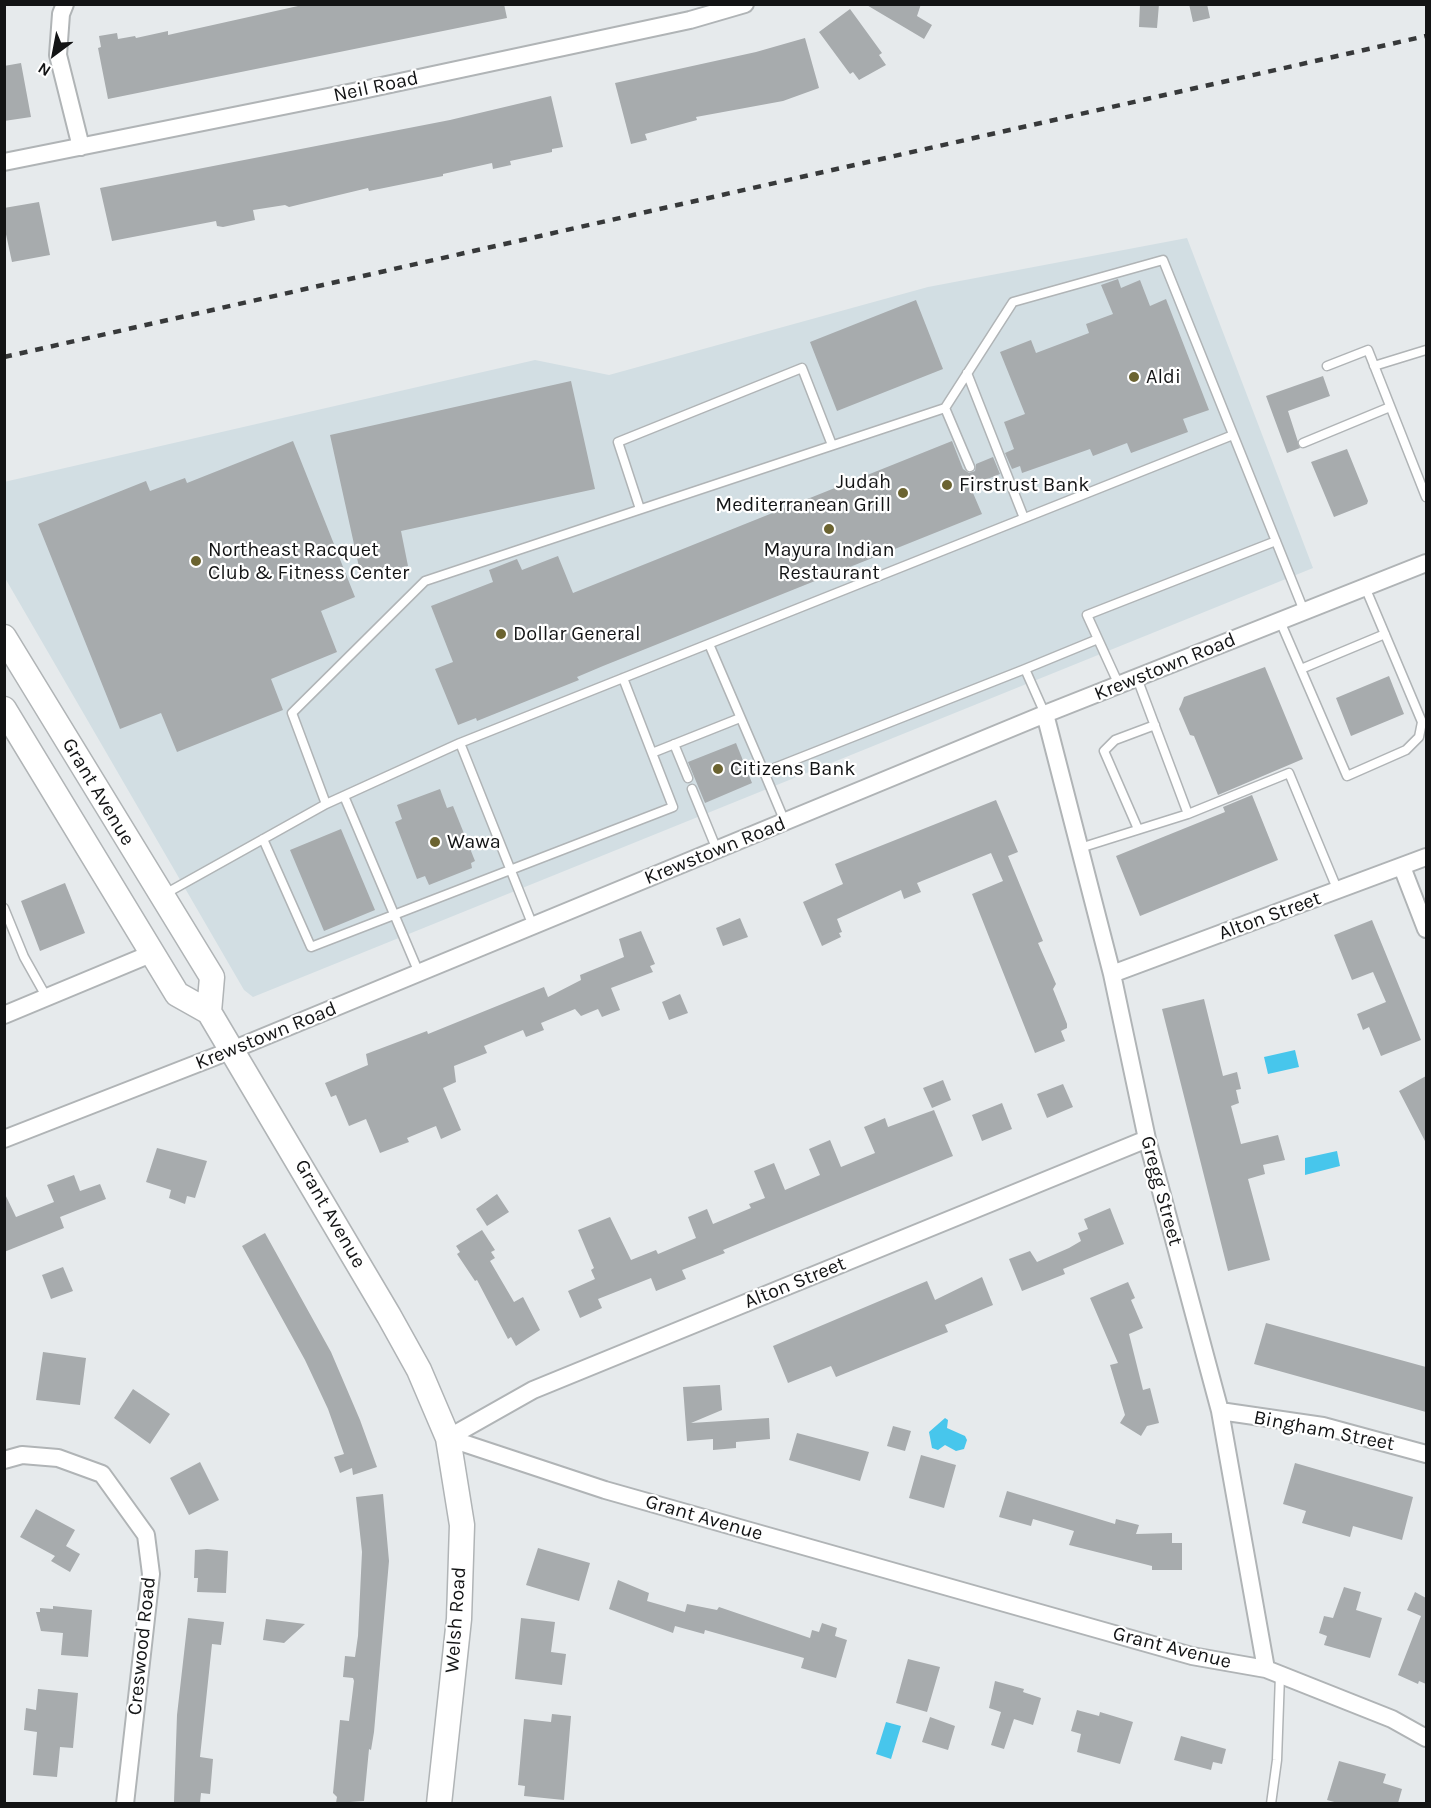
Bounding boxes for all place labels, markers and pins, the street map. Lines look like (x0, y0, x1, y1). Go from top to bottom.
place label: Aldi (1146, 365, 1181, 389)
marker: Aldi (1127, 370, 1141, 384)
place label: Judah Mediterranean Grill (715, 470, 891, 517)
place label: Firstrust Bank (959, 473, 1090, 497)
marker: Firstrust Bank (940, 478, 954, 492)
marker: Judah Mediterranean Grill (896, 486, 910, 500)
marker: Mayura Indian Restaurant (822, 522, 836, 536)
place label: Northeast Racquet Club & Fitness Center (208, 538, 409, 585)
place label: Mayura Indian Restaurant (764, 538, 894, 585)
marker: Northeast Racquet Club & Fitness Center (189, 554, 203, 568)
place label: Dollar General (513, 622, 641, 646)
marker: Dollar General (494, 627, 508, 641)
place label: Citizens Bank (730, 757, 856, 781)
marker: Citizens Bank (711, 762, 725, 776)
place label: Wawa (447, 830, 501, 854)
marker: Wawa (428, 835, 442, 849)

